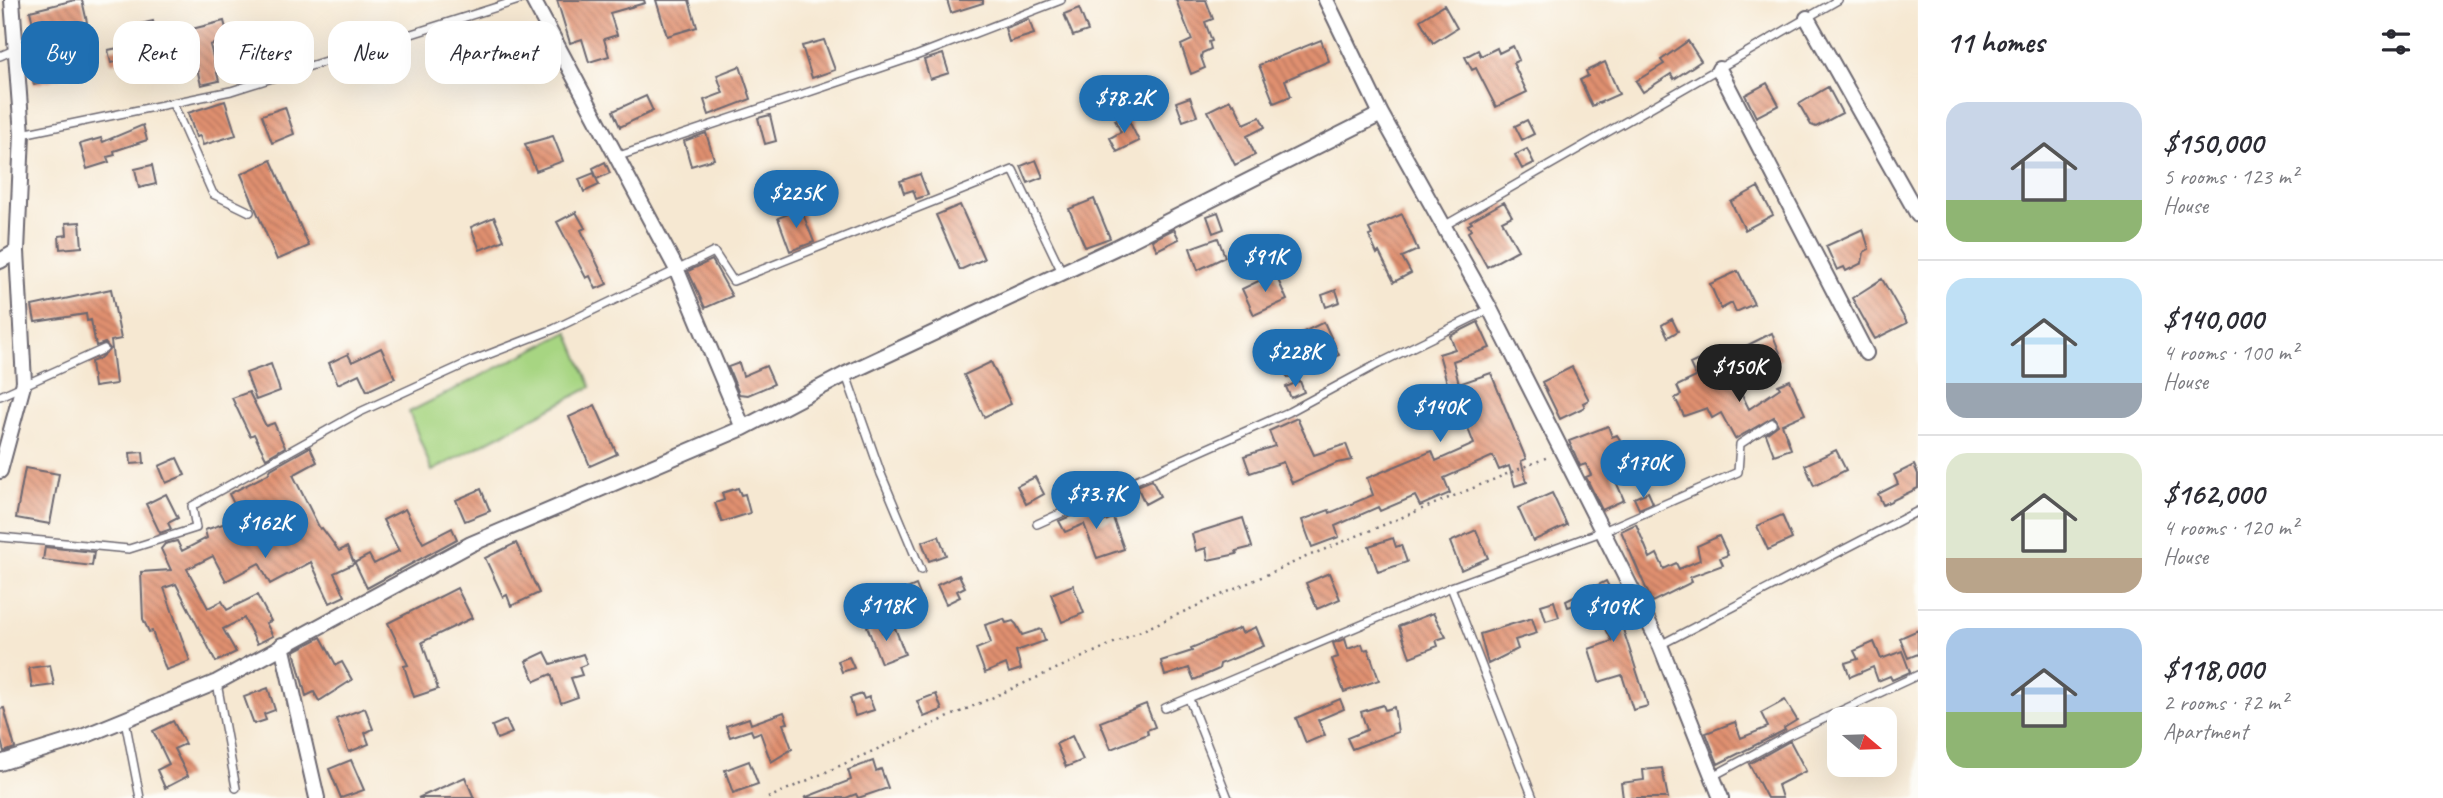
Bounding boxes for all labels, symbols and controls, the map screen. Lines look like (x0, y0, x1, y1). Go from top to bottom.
chip: Buy (21, 21, 99, 84)
chip: Rent (113, 21, 200, 84)
chip: Filters (214, 21, 314, 84)
chip: New (328, 21, 411, 84)
chip: Apartment (425, 21, 561, 84)
text: 11 homes (1946, 23, 2044, 61)
icon: filters (2377, 23, 2415, 61)
pin: $78.2K (1067, 76, 1181, 135)
text: $78.2K (1095, 83, 1153, 112)
text: $150,000 (2163, 124, 2263, 162)
icon: home (2002, 130, 2086, 214)
text: 5 rooms · 123 m² (2163, 162, 2298, 191)
pin: $225K (747, 170, 845, 230)
text: $225K (770, 178, 822, 207)
text: House (2163, 191, 2208, 220)
pin: $91K (1224, 234, 1306, 294)
text: $91K (1244, 242, 1286, 271)
text: $140,000 (2163, 300, 2263, 338)
icon: home (2002, 306, 2086, 390)
pin: $228K (1246, 330, 1344, 389)
text: $228K (1268, 337, 1322, 366)
text: 4 rooms · 100 m² (2163, 338, 2298, 367)
pin: $150K (1690, 344, 1788, 404)
text: $150K (1713, 352, 1765, 381)
text: House (2163, 367, 2208, 396)
pin: $140K (1391, 384, 1489, 444)
text: $140K (1413, 392, 1467, 421)
pin: $170K (1594, 440, 1692, 500)
text: $170K (1617, 448, 1670, 477)
pin: $73.7K (1039, 472, 1153, 531)
text: $162,000 (2163, 475, 2264, 513)
text: $73.7K (1067, 479, 1125, 508)
icon: home (2002, 481, 2086, 565)
pin: $162K (216, 500, 314, 560)
text: $162K (238, 508, 292, 537)
text: 4 rooms · 120 m² (2163, 513, 2298, 542)
text: House (2163, 542, 2208, 571)
pin: $118K (837, 584, 935, 643)
pin: $109K (1564, 584, 1662, 644)
text: $118K (859, 591, 913, 620)
text: $109K (1587, 592, 1639, 621)
text: $118,000 (2163, 650, 2263, 688)
icon: home (2002, 656, 2086, 740)
text: 2 rooms · 72 m² (2163, 688, 2287, 717)
north arrow (1827, 707, 1897, 777)
map controls (1827, 707, 1897, 777)
text: Apartment (2163, 717, 2248, 746)

